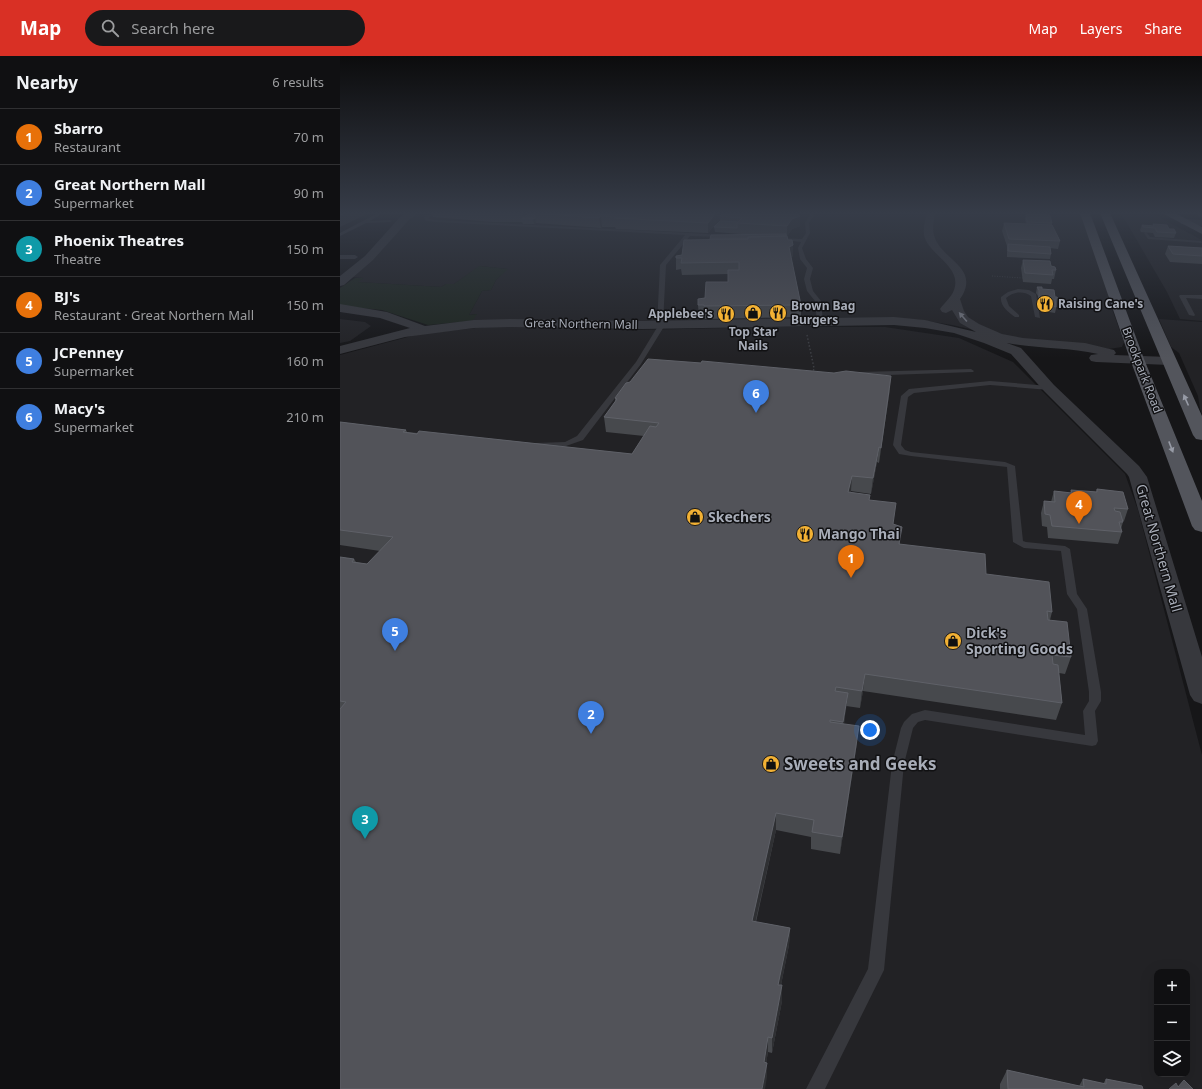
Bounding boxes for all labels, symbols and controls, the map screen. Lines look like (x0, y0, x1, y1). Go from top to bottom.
search box (85, 10, 365, 46)
text: Map (20, 15, 61, 41)
icon: search (99, 17, 121, 39)
text: Search here (131, 18, 215, 38)
text: Map (1029, 19, 1058, 38)
text: Layers (1080, 19, 1122, 38)
text: Share (1144, 19, 1182, 38)
text: Nearby (16, 71, 78, 94)
text: 6 results (272, 73, 324, 91)
text: Sbarro (54, 118, 103, 138)
text: 1 (25, 128, 33, 146)
text: 70 m (294, 128, 324, 146)
text: Restaurant (54, 138, 121, 156)
text: Great Northern Mall (54, 174, 206, 194)
text: 2 (25, 184, 33, 202)
text: 90 m (294, 184, 324, 202)
text: Supermarket (54, 194, 134, 212)
text: Phoenix Theatres (54, 230, 184, 250)
text: 3 (25, 240, 33, 258)
text: 150 m (286, 240, 324, 258)
text: Theatre (54, 250, 101, 268)
text: BJ's (54, 286, 80, 306)
restaurant icon: Raising Cane's (1035, 294, 1055, 314)
place label: Raising Cane's (1058, 295, 1143, 312)
text: 4 (25, 296, 33, 314)
text: 150 m (286, 296, 324, 314)
place label: Brown Bag Burgers (791, 297, 855, 328)
shop icon: Top Star Nails (743, 303, 763, 323)
restaurant icon: Brown Bag Burgers (768, 303, 788, 323)
restaurant icon: Applebee's (716, 304, 736, 324)
place label: Applebee's (648, 305, 713, 322)
text: Restaurant · Great Northern Mall (54, 306, 254, 324)
one-way arrow (958, 311, 967, 322)
street label: Great Northern Mall (524, 314, 638, 333)
place label: Top Star Nails (729, 323, 778, 354)
street label: Brookpark Road (1118, 324, 1167, 415)
text: JCPenney (54, 342, 124, 362)
text: 5 (25, 352, 33, 370)
text: 160 m (286, 352, 324, 370)
text: Supermarket (54, 362, 134, 380)
pin: 6 (743, 380, 769, 413)
one-way arrow (1183, 394, 1189, 405)
text: Macy's (54, 398, 105, 418)
text: 6 (25, 408, 33, 426)
text: 210 m (286, 408, 324, 426)
text: Supermarket (54, 418, 134, 436)
one-way arrow (1169, 442, 1175, 454)
street label: Great Northern Mall (1132, 482, 1187, 614)
pin: 4 (1066, 491, 1092, 524)
shop icon: Skechers (685, 507, 705, 527)
place label: Skechers (708, 507, 771, 526)
restaurant icon: Mango Thai (795, 524, 815, 544)
place label: Mango Thai (818, 524, 900, 543)
pin: 1 (838, 545, 864, 578)
pin: 5 (382, 618, 408, 651)
place label: Dick's Sporting Goods (966, 623, 1073, 658)
shop icon: Dick's Sporting Goods (943, 631, 963, 651)
pin: 2 (578, 701, 604, 734)
your location (860, 720, 880, 740)
place label: Sweets and Geeks (784, 752, 937, 775)
shop icon: Sweets and Geeks (761, 754, 781, 774)
pin: 3 (352, 806, 378, 839)
map controls (1154, 969, 1190, 1077)
button: + (1154, 969, 1190, 1005)
button: − (1154, 1005, 1190, 1041)
button: layers (1154, 1041, 1190, 1077)

